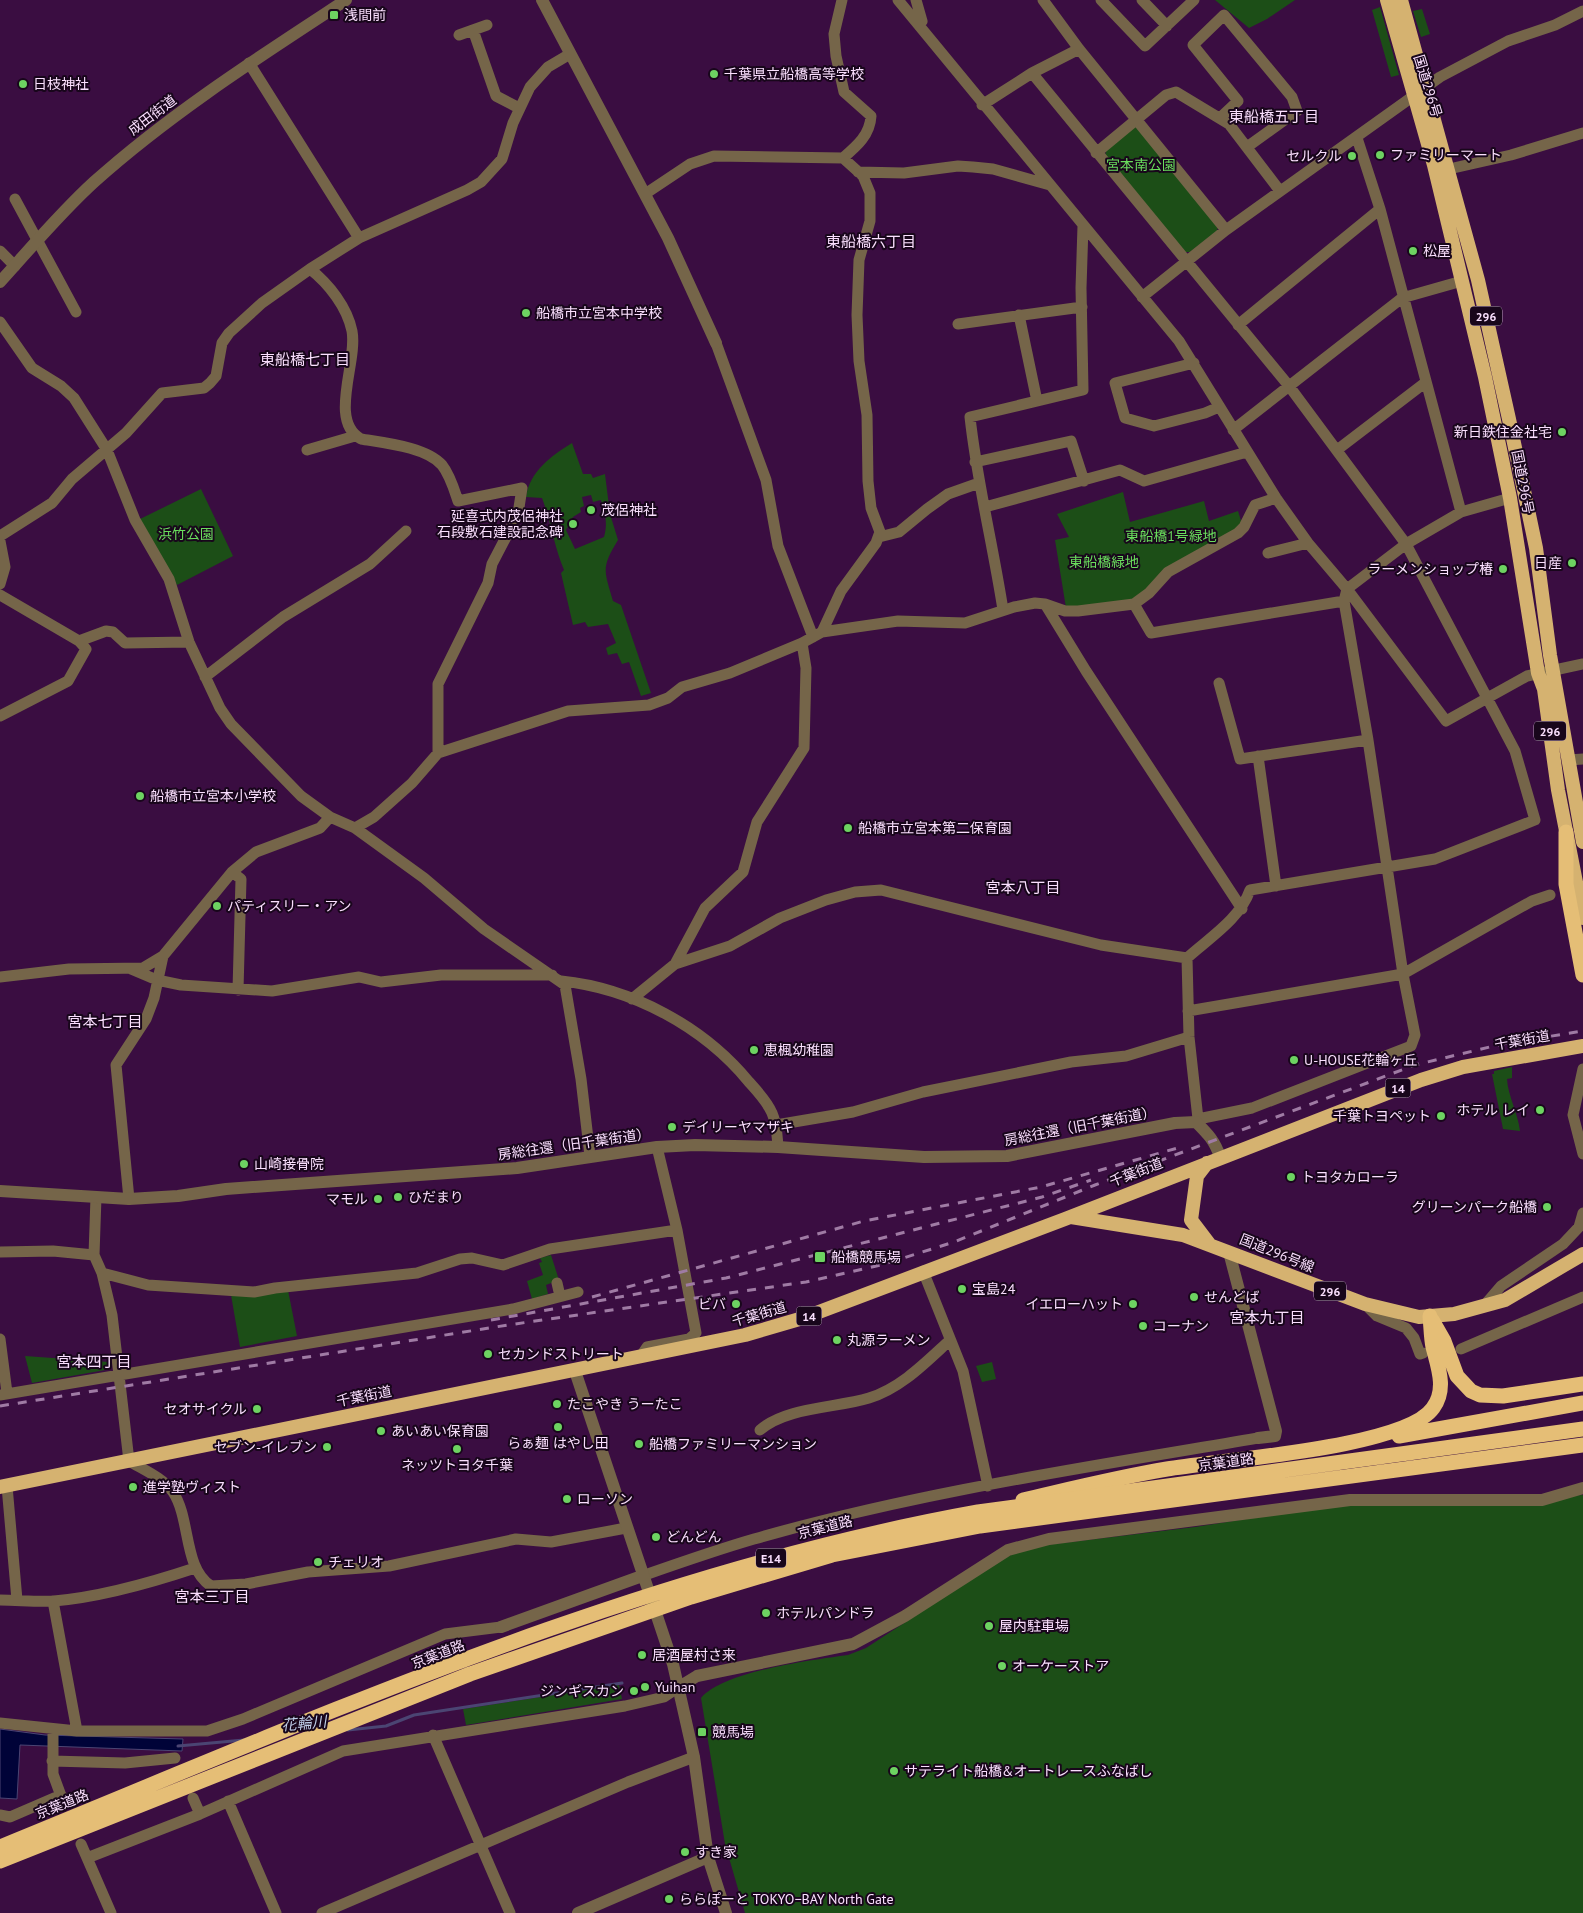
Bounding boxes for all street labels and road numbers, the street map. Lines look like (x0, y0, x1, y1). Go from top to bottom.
street label: 国道296号 (1410, 52, 1446, 120)
street label: 成田街道 (124, 91, 180, 139)
road number: 296 (1470, 306, 1502, 326)
street label: 国道296号 (1508, 448, 1538, 516)
road number: 296 (1534, 721, 1566, 740)
street label: 千葉街道 (1493, 1026, 1551, 1054)
road number: 14 (1386, 1078, 1410, 1098)
street label: 房総往還（旧千葉街道） (1003, 1102, 1157, 1150)
street label: 房総往還（旧千葉街道） (496, 1124, 652, 1164)
street label: 千葉街道 (1107, 1154, 1165, 1190)
street label: 国道296号線 (1237, 1230, 1317, 1276)
road number: 296 (1314, 1282, 1346, 1300)
street label: 千葉街道 (730, 1298, 788, 1330)
road number: 14 (796, 1306, 822, 1325)
street label: 千葉街道 (335, 1382, 393, 1410)
street label: 京葉道路 (1197, 1449, 1255, 1475)
street label: 京葉道路 (796, 1511, 854, 1543)
road number: E14 (756, 1549, 786, 1568)
street label: 京葉道路 (409, 1636, 467, 1672)
street label: 京葉道路 (33, 1785, 91, 1823)

